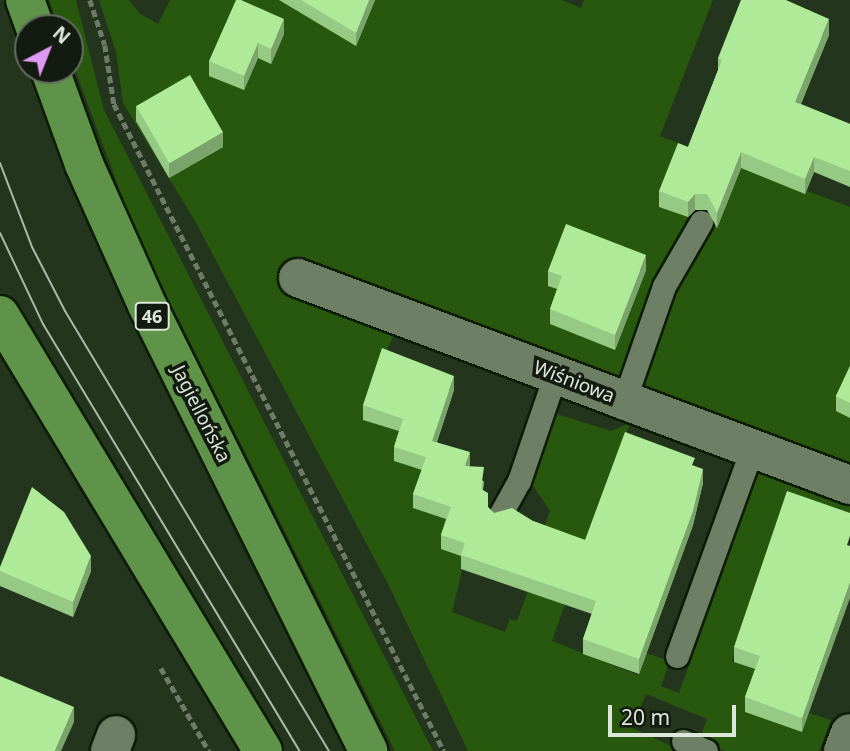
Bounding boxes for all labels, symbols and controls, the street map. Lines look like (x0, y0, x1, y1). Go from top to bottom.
north arrow (14, 14, 84, 84)
text: N (47, 20, 76, 50)
road number: 46 (134, 302, 170, 330)
street label: Wiśniowa (530, 356, 618, 408)
street label: Jagiellońska (167, 362, 235, 466)
scale bar (612, 692, 740, 736)
text: 20 m (621, 703, 670, 731)

